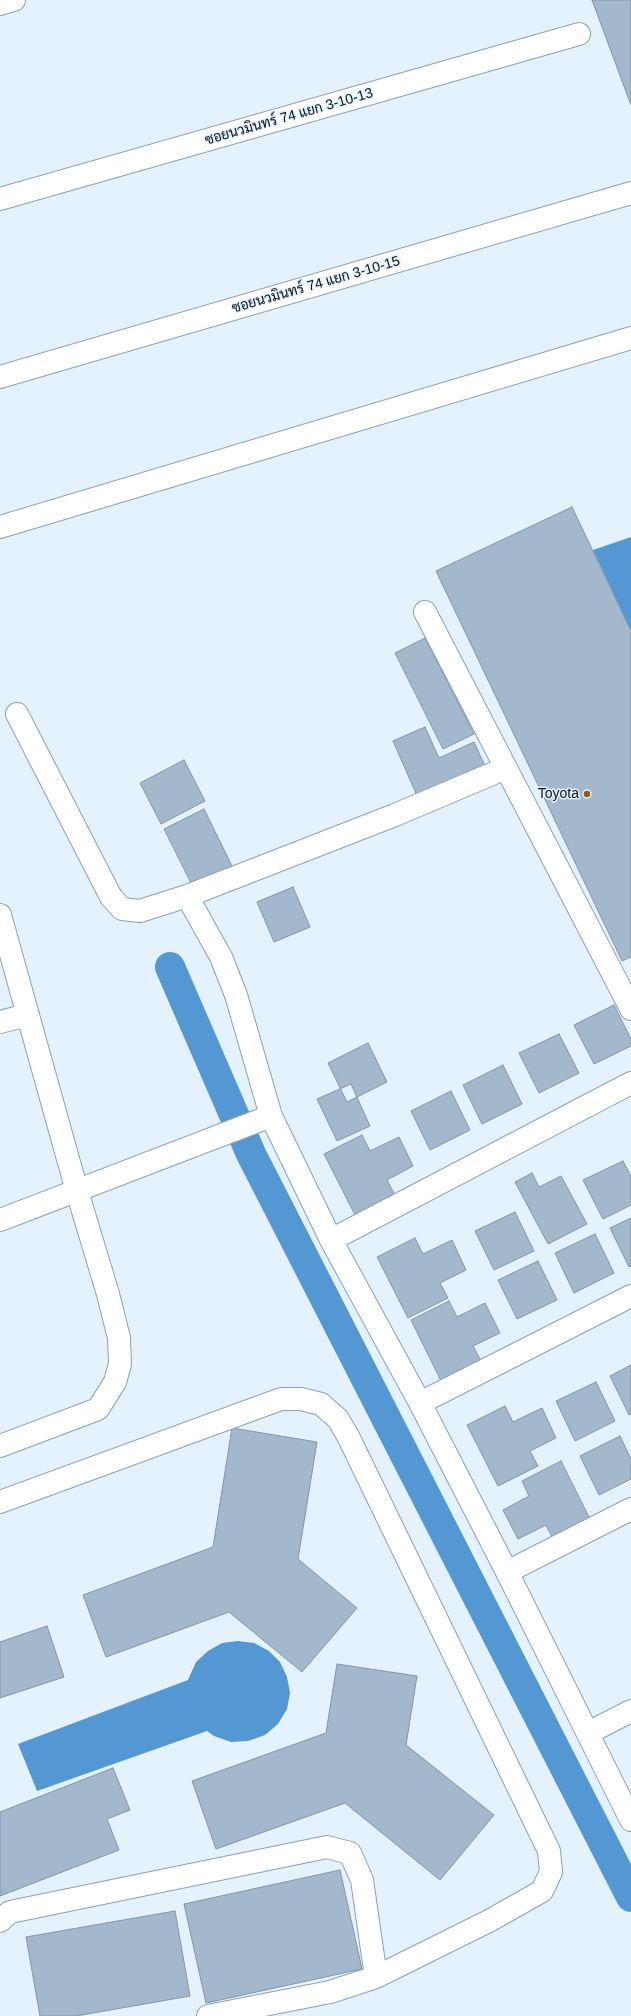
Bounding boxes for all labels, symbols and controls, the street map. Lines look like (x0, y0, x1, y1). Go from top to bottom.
street label: ซอยนวมินทร์ 74 แยก 3-10-13 (203, 85, 375, 149)
street label: ซอยนวมินทร์ 74 แยก 3-10-15 (230, 253, 402, 317)
place label: Toyota (538, 786, 579, 802)
marker: Toyota (582, 789, 592, 799)

